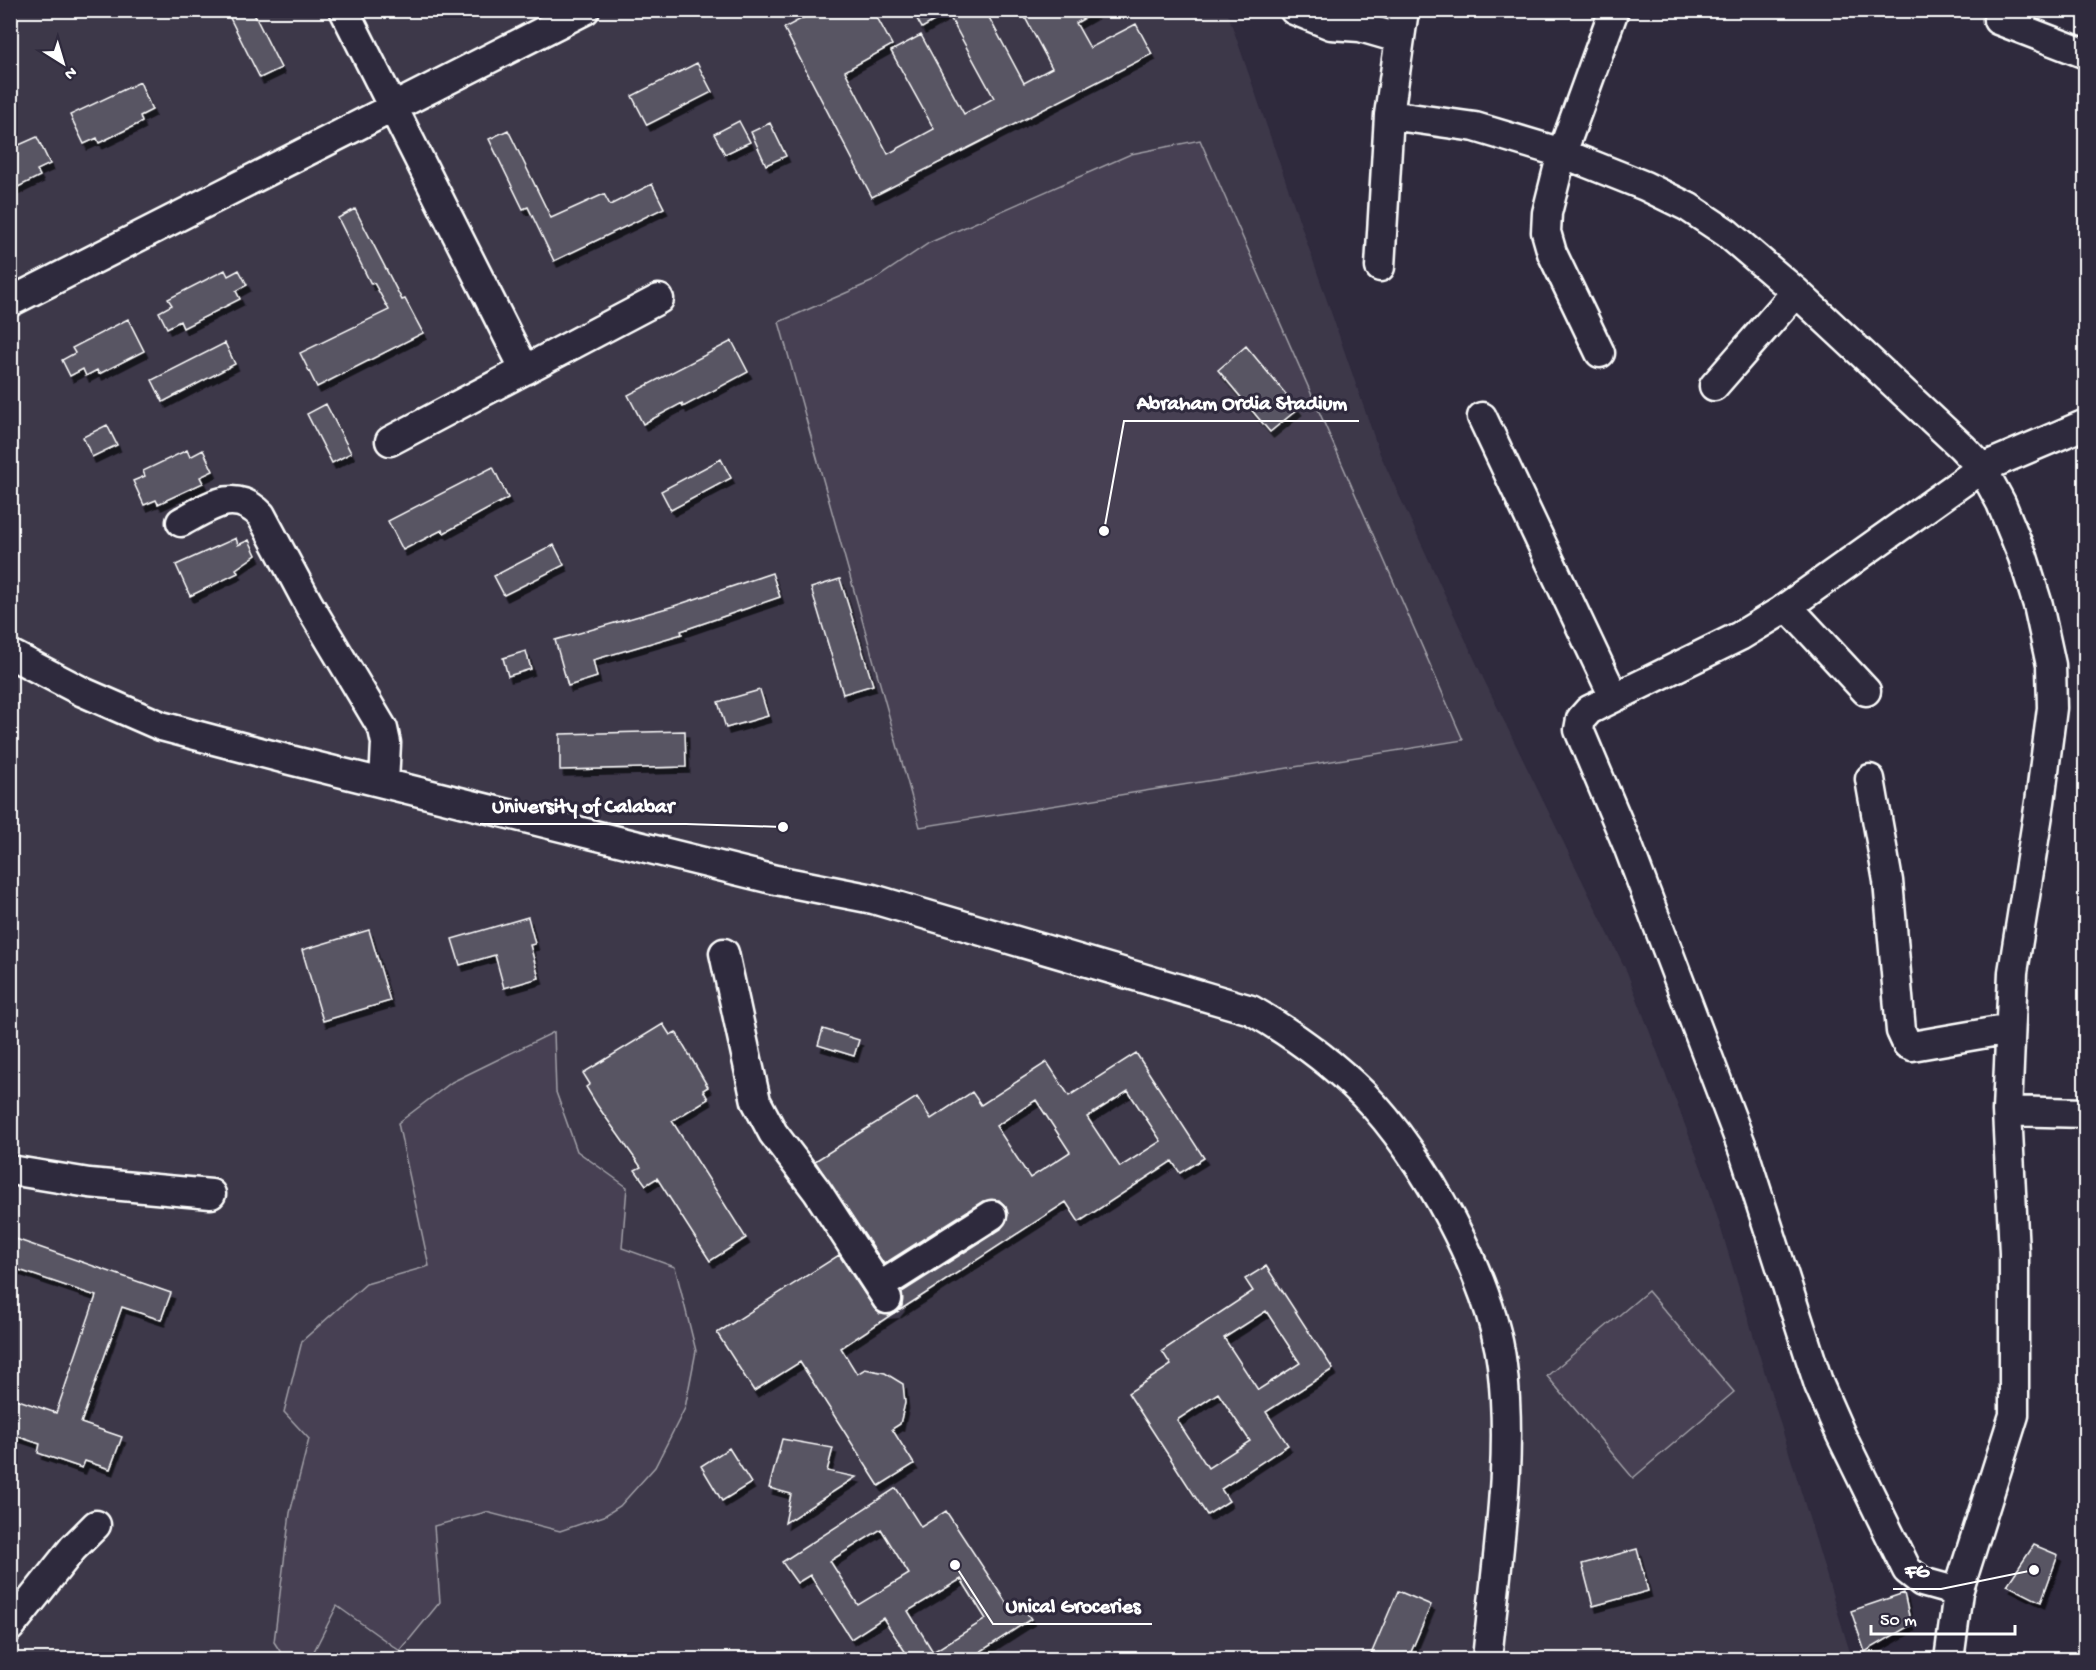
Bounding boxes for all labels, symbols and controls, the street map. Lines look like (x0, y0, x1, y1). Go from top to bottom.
north arrow (33, 33, 93, 93)
text: N (60, 61, 80, 83)
callout: Abraham Ordia Stadium (1124, 382, 1359, 421)
text: Abraham Ordia Stadium (1136, 393, 1347, 418)
callout: University of Calabar (480, 785, 686, 824)
text: University of Calabar (492, 796, 677, 821)
callout: FG (1893, 1550, 1941, 1589)
text: FG (1904, 1561, 1931, 1586)
callout: Unical Groceries (993, 1585, 1152, 1624)
text: Unical Groceries (1005, 1596, 1142, 1621)
scale bar (1871, 1598, 2015, 1636)
text: 50 m (1880, 1611, 1917, 1632)

